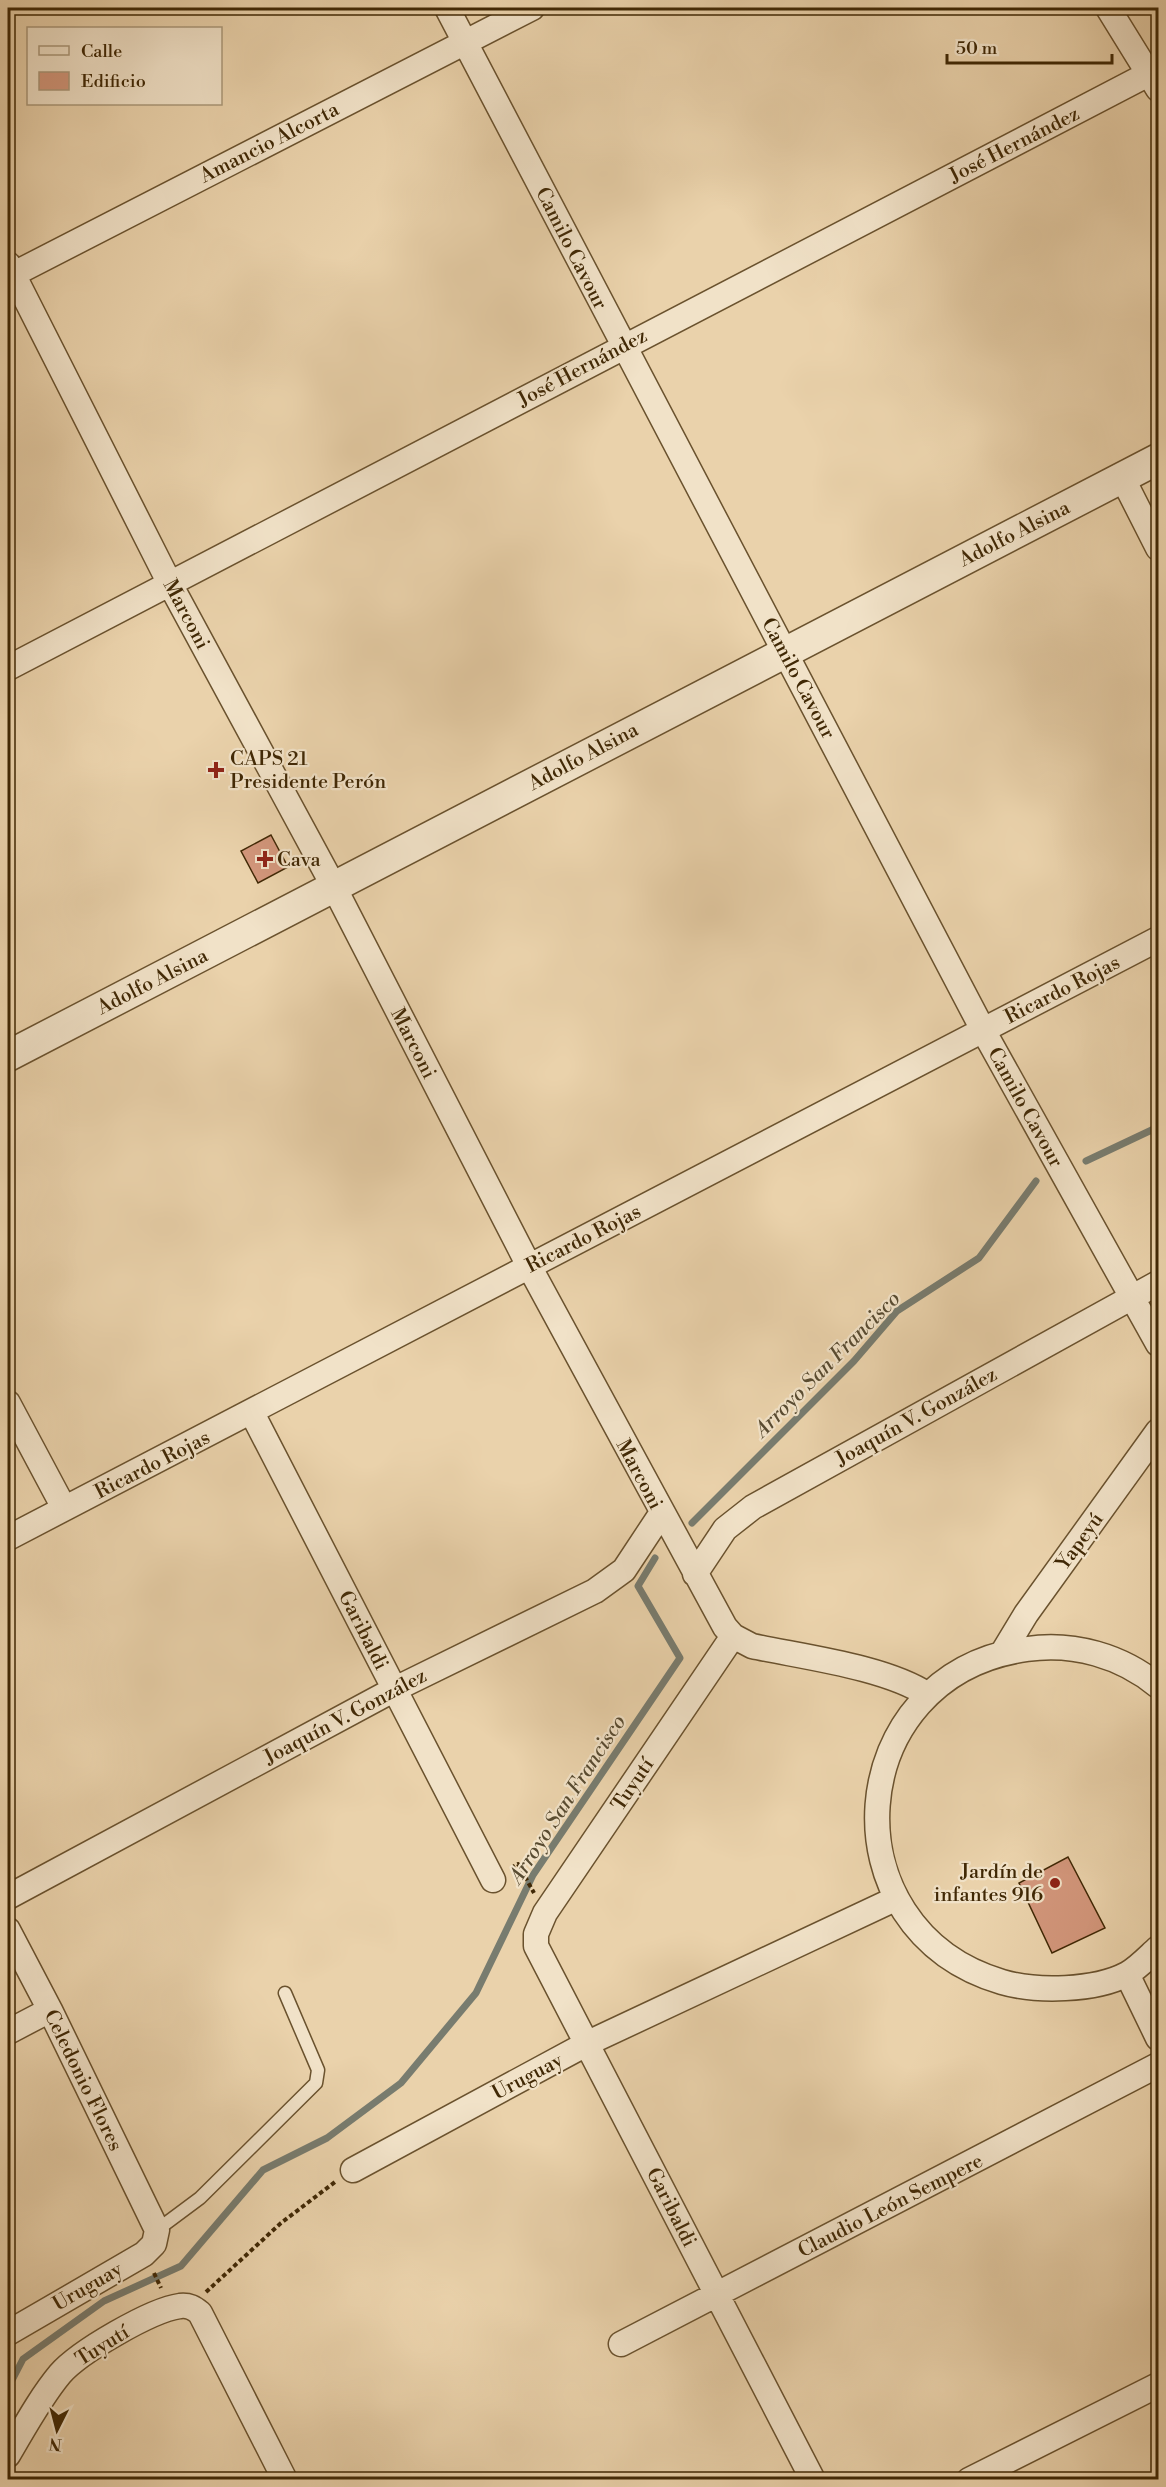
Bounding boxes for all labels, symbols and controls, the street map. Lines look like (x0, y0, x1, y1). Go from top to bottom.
legend (27, 27, 222, 105)
scale bar (947, 27, 1112, 65)
text: 50 m (956, 37, 998, 60)
text: Calle (81, 40, 122, 63)
text: Edificio (81, 70, 146, 93)
street label: Amancio Alcorta (195, 97, 344, 190)
street label: José Hernández (944, 102, 1084, 189)
street label: Camilo Cavour (529, 183, 612, 314)
street label: José Hernández (513, 324, 652, 413)
street label: Adolfo Alsina (954, 495, 1075, 573)
street label: Marconi (157, 575, 215, 655)
street label: Camilo Cavour (755, 614, 840, 744)
street label: Adolfo Alsina (523, 717, 644, 797)
place label: CAPS 21 Presidente Perón (230, 747, 386, 795)
marker: CAPS 21 Presidente Perón (207, 761, 225, 779)
place label: Cava (277, 848, 322, 873)
marker: Cava (258, 852, 272, 866)
street label: Adolfo Alsina (92, 943, 213, 1021)
street label: Ricardo Rojas (1001, 951, 1125, 1030)
street label: Marconi (384, 1004, 441, 1084)
street label: Camilo Cavour (981, 1043, 1068, 1173)
street label: Ricardo Rojas (522, 1200, 646, 1279)
water label: Arroyo San Francisco (748, 1286, 906, 1445)
street label: Joaquín V. González (831, 1363, 1002, 1473)
street label: Ricardo Rojas (91, 1426, 215, 1505)
street label: Marconi (610, 1435, 668, 1515)
street label: Yapeyú (1050, 1508, 1110, 1576)
street label: Garibaldi (332, 1587, 393, 1675)
street label: Joaquín V. González (259, 1664, 431, 1771)
water label: Arroyo San Francisco (502, 1710, 632, 1890)
street label: Tuyutí (606, 1752, 661, 1816)
place label: Jardín de infantes 916 (934, 1860, 1043, 1908)
marker: Jardín de infantes 916 (1048, 1876, 1062, 1890)
street label: Celedonio Flores (38, 2006, 128, 2155)
street label: Uruguay (488, 2048, 568, 2106)
street label: Claudio León Sempere (794, 2149, 987, 2264)
street label: Garibaldi (640, 2164, 701, 2252)
street label: Uruguay (48, 2257, 127, 2317)
street label: Tuyutí (71, 2319, 135, 2372)
north arrow (27, 2400, 87, 2460)
text: N (48, 2433, 63, 2455)

